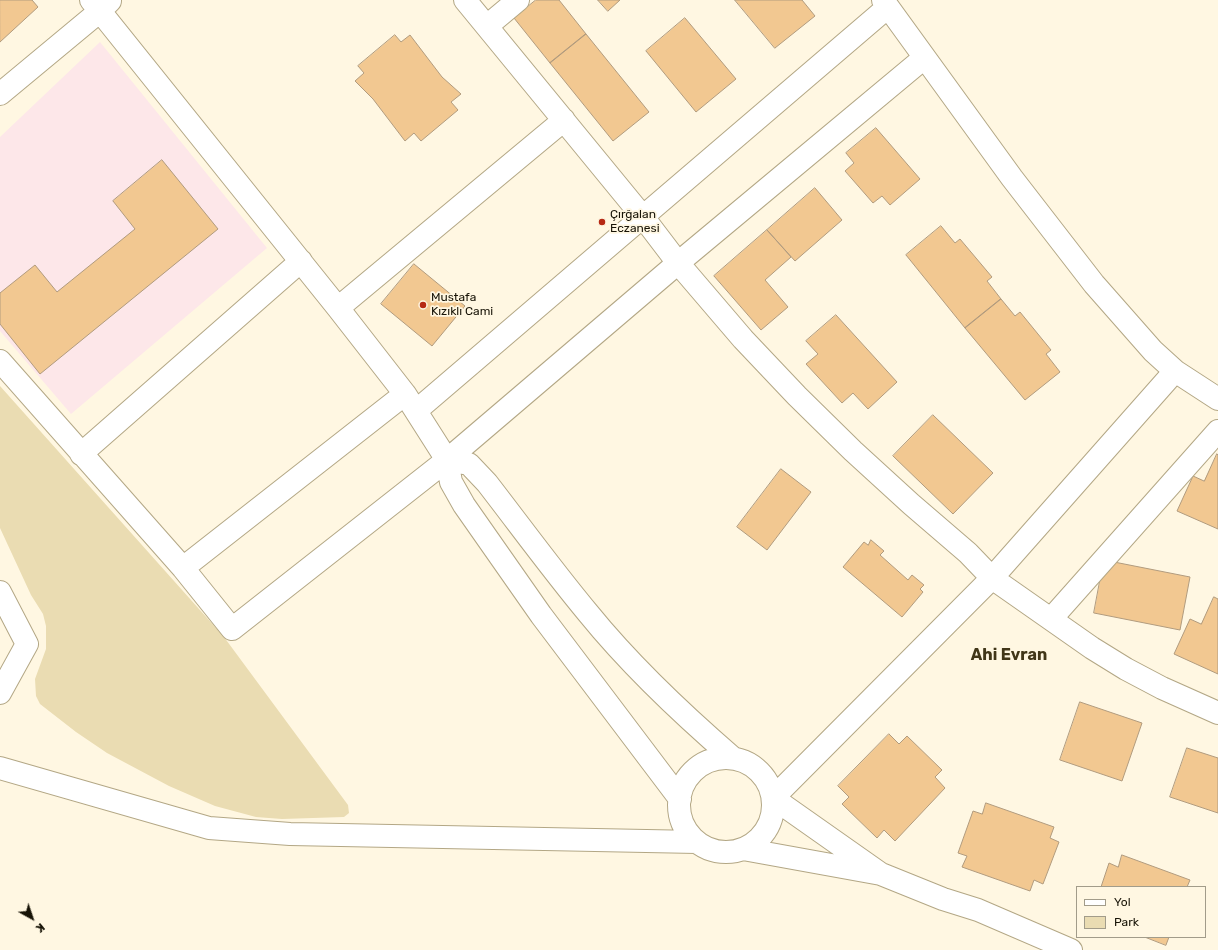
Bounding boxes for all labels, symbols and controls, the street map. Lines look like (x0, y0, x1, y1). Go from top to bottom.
place label: Çırğalan Eczanesi (610, 208, 660, 236)
marker: Çırğalan Eczanesi (597, 217, 607, 227)
place label: Mustafa Kızıklı Cami (431, 291, 493, 319)
marker: Mustafa Kızıklı Cami (418, 300, 428, 310)
district label: Ahi Evran (971, 645, 1047, 665)
legend (1076, 886, 1206, 938)
text: Yol (1114, 895, 1131, 909)
north arrow (12, 898, 52, 938)
text: Park (1114, 915, 1139, 929)
text: K (33, 920, 47, 935)

